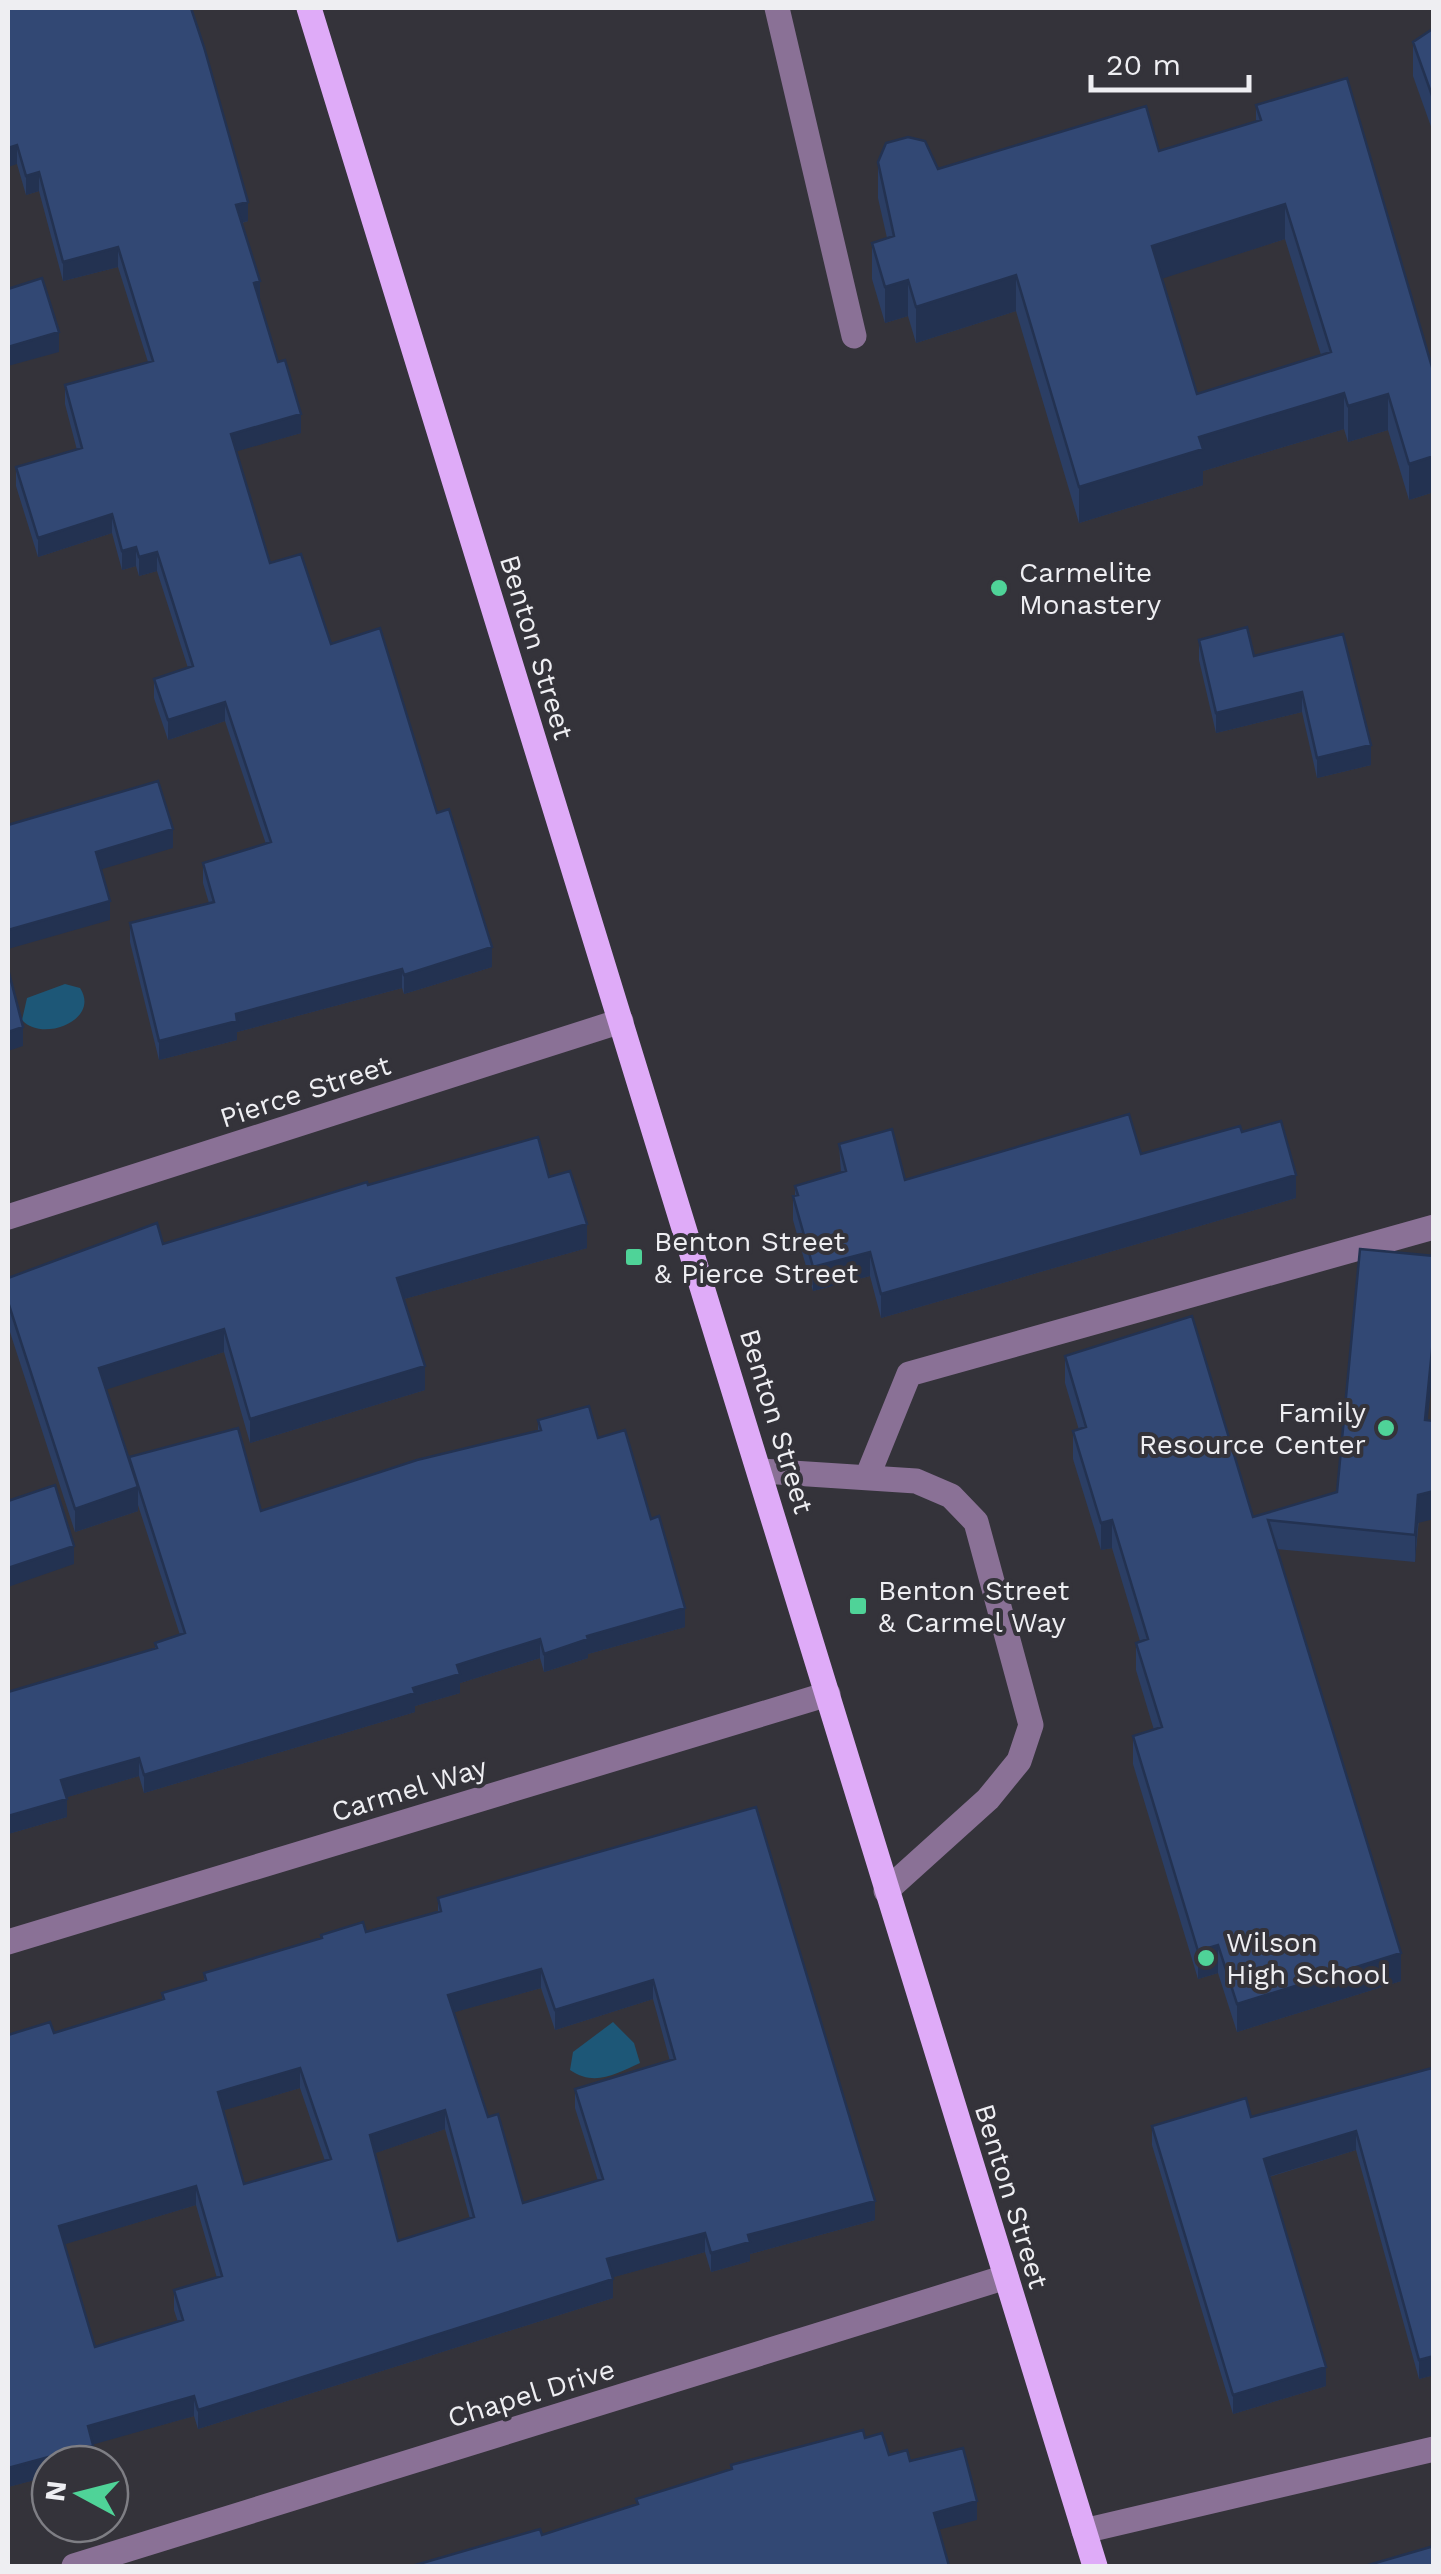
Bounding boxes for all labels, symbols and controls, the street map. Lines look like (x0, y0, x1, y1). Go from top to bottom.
scale bar (1091, 30, 1248, 92)
text: 20 m (1106, 47, 1181, 82)
street label: Benton Street (493, 551, 580, 744)
place label: Carmelite Monastery (1019, 556, 1162, 621)
marker: Carmelite Monastery (988, 577, 1010, 599)
street label: Pierce Street (216, 1048, 395, 1135)
place label: Benton Street & Pierce Street (654, 1225, 859, 1290)
marker: Benton Street & Pierce Street (623, 1246, 645, 1268)
street label: Benton Street (733, 1325, 820, 1518)
place label: Family Resource Center (1139, 1396, 1367, 1461)
marker: Family Resource Center (1375, 1417, 1397, 1439)
place label: Benton Street & Carmel Way (878, 1574, 1070, 1639)
marker: Benton Street & Carmel Way (847, 1595, 869, 1617)
street label: Carmel Way (327, 1750, 492, 1829)
place label: Wilson High School (1226, 1926, 1389, 1991)
marker: Wilson High School (1195, 1947, 1217, 1969)
street label: Benton Street (968, 2100, 1055, 2293)
street label: Chapel Drive (444, 2352, 619, 2435)
north arrow (30, 2444, 130, 2544)
text: N (38, 2479, 73, 2503)

